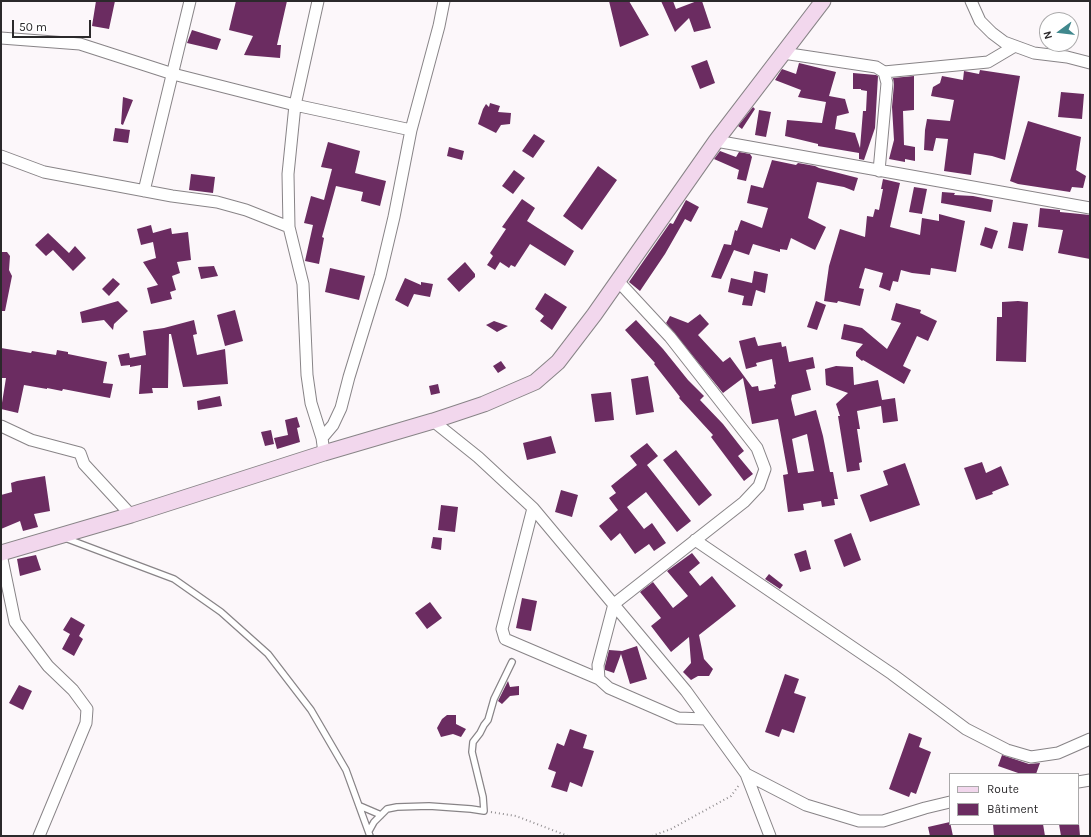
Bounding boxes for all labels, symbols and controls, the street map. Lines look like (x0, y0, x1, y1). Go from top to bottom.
scale bar (14, 12, 93, 38)
north arrow (1039, 12, 1079, 52)
text: 50 m (19, 20, 47, 34)
text: N (1041, 29, 1055, 40)
legend (949, 773, 1079, 825)
text: Route (987, 782, 1019, 796)
text: Bâtiment (987, 802, 1038, 816)

